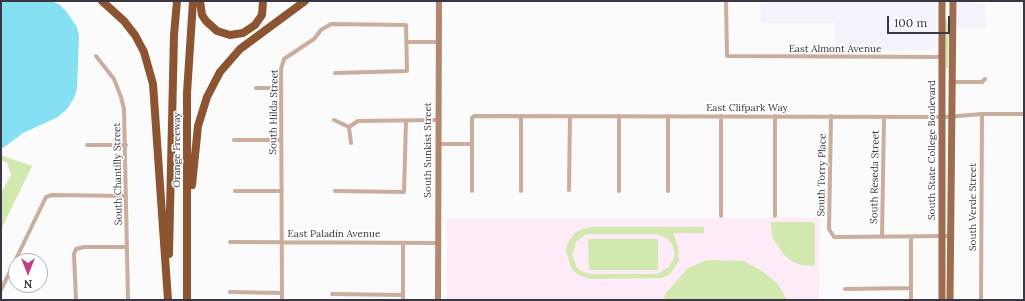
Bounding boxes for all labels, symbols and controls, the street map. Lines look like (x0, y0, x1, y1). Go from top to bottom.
scale bar (889, 8, 952, 34)
text: 100 m (894, 15, 927, 30)
street label: East Almont Avenue (789, 43, 881, 55)
street label: South Hilda Street (267, 69, 281, 155)
street label: South State College Boulevard (926, 80, 938, 220)
street label: South Sunkist Street (422, 102, 434, 198)
street label: East Clifpark Way (706, 102, 788, 114)
street label: Orange Freeway (171, 112, 183, 188)
street label: South Chantilly Street (111, 123, 125, 225)
street label: South Reseda Street (868, 130, 882, 224)
street label: South Torry Place (815, 133, 829, 217)
street label: South Verde Street (967, 163, 979, 251)
street label: East Paladin Avenue (288, 228, 380, 240)
north arrow (8, 253, 48, 293)
text: N (24, 277, 32, 291)

